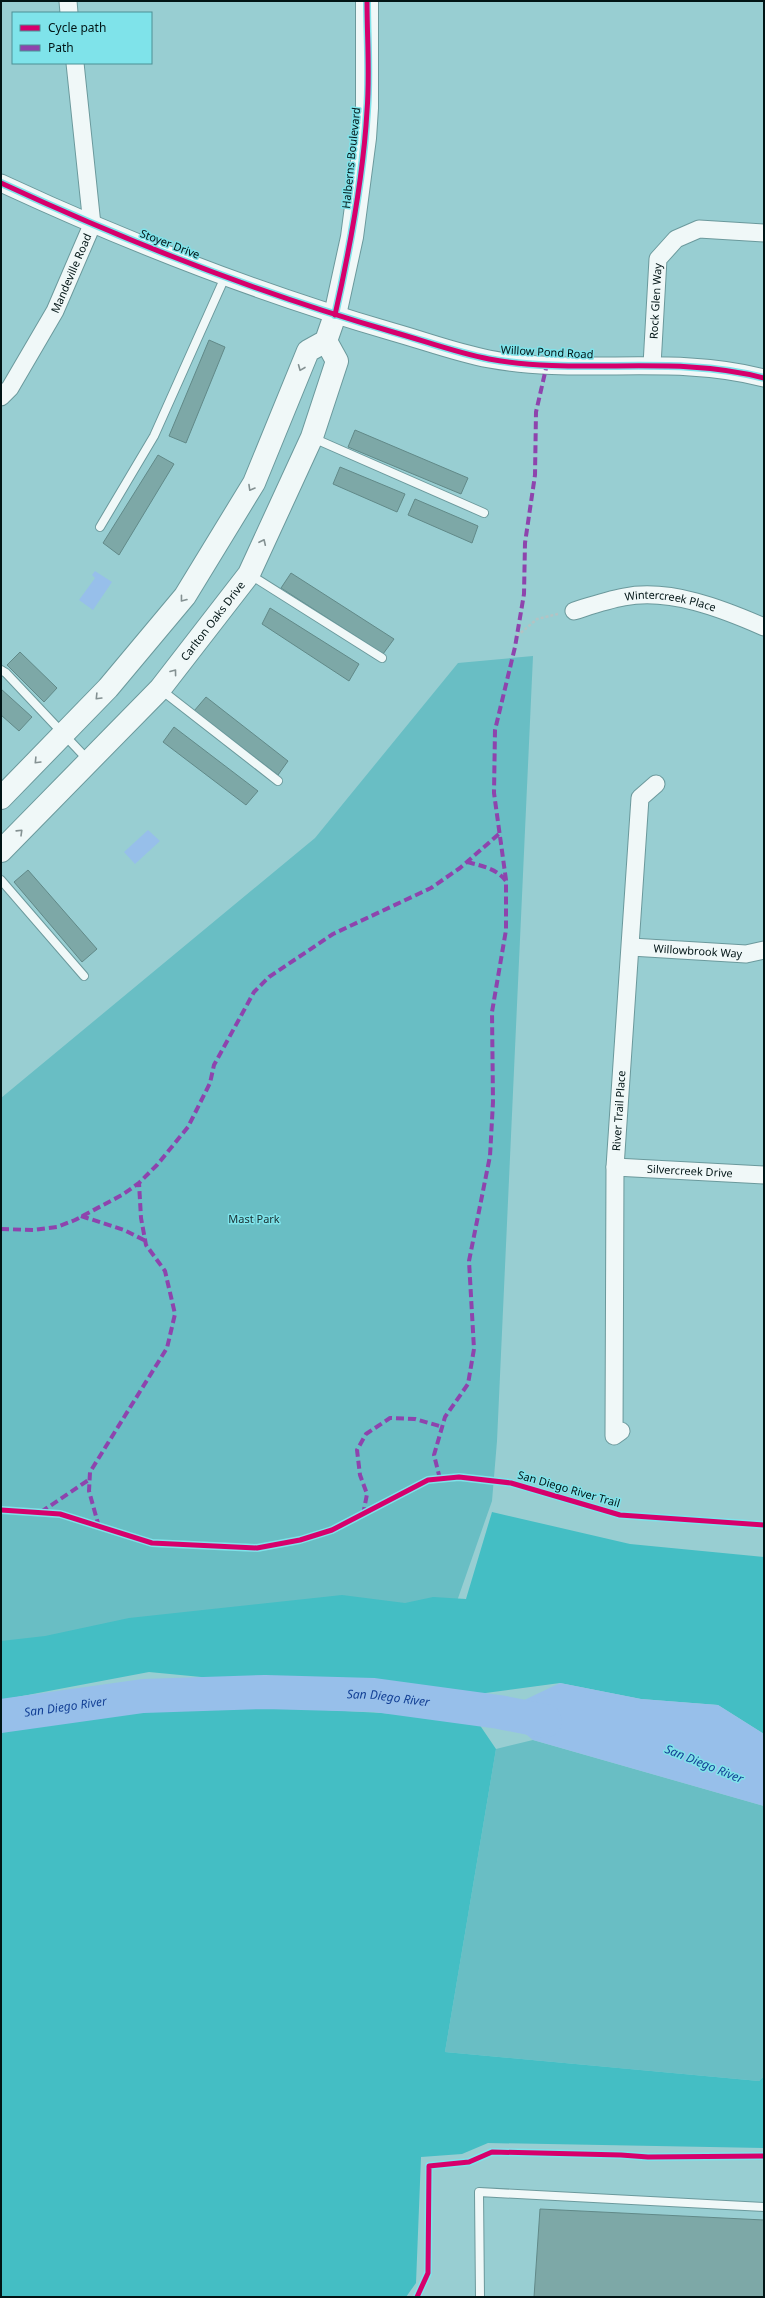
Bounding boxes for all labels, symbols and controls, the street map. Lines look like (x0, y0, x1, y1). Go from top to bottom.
legend (12, 12, 152, 64)
text: Cycle path (48, 19, 106, 36)
text: Path (48, 39, 74, 56)
street label: Halberns Boulevard (338, 107, 363, 209)
street label: Stoyer Drive (138, 225, 202, 262)
street label: Mandeville Road (47, 231, 95, 315)
street label: Rock Glen Way (645, 262, 665, 339)
street label: Willow Pond Road (500, 342, 594, 361)
one-way arrow (297, 364, 305, 371)
one-way arrow (248, 484, 255, 491)
one-way arrow (259, 539, 267, 546)
street label: Carlton Oaks Drive (177, 578, 248, 664)
street label: Wintercreek Place (624, 587, 718, 614)
one-way arrow (181, 594, 188, 601)
one-way arrow (169, 669, 176, 676)
one-way arrow (96, 692, 103, 700)
one-way arrow (34, 756, 42, 764)
one-way arrow (16, 830, 23, 837)
street label: Willowbrook Way (653, 940, 743, 961)
street label: River Trail Place (608, 1070, 629, 1151)
street label: Silvercreek Drive (647, 1161, 733, 1180)
park label: Mast Park (228, 1211, 280, 1226)
street label: San Diego River Trail (516, 1467, 622, 1510)
water label: San Diego River (347, 1685, 432, 1711)
water label: San Diego River (23, 1692, 109, 1721)
water label: San Diego River (662, 1740, 747, 1787)

